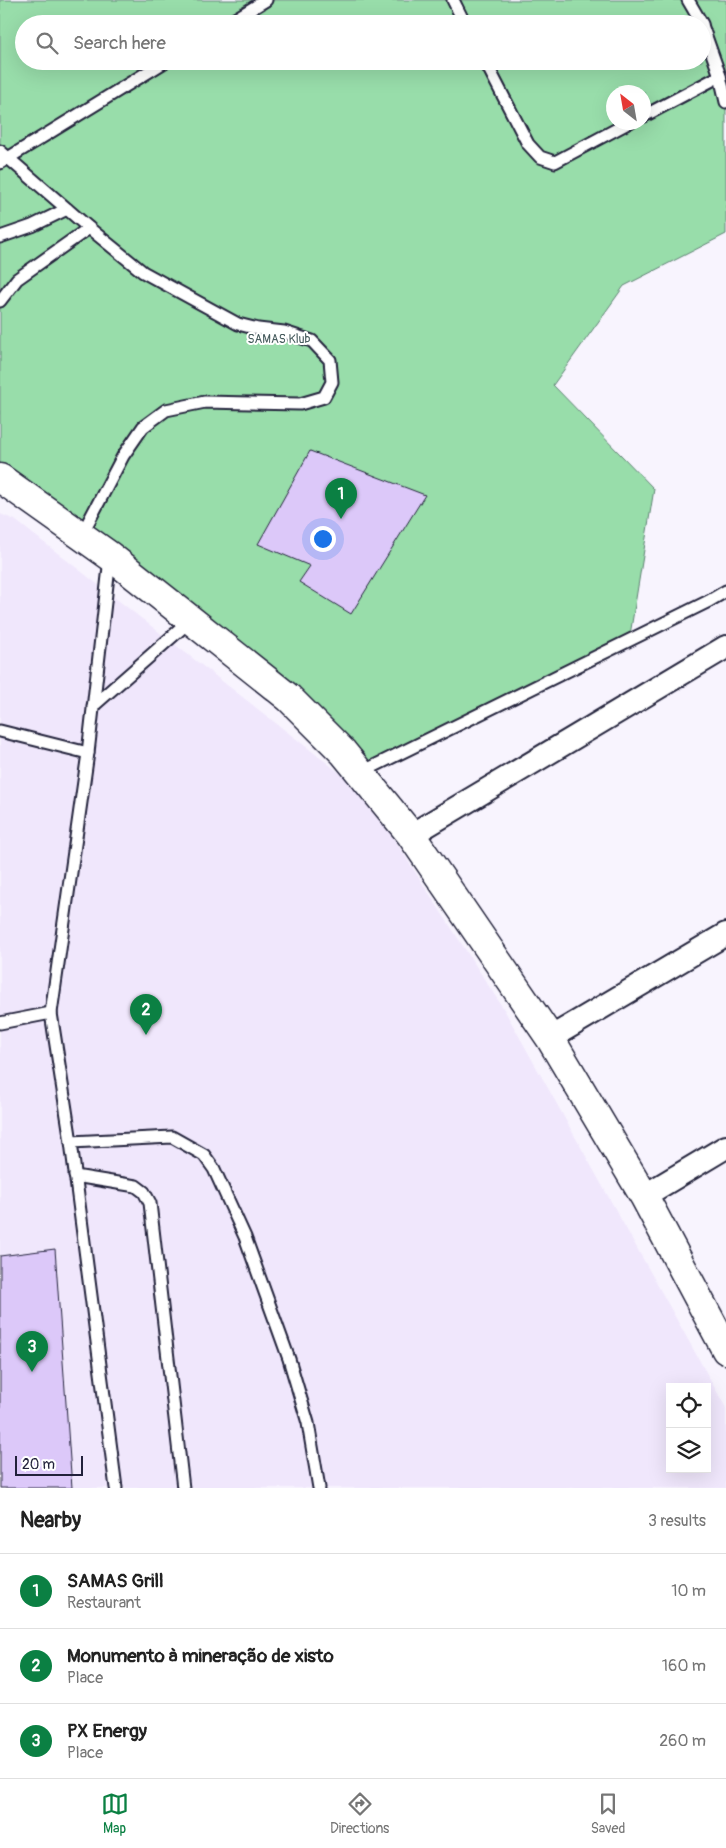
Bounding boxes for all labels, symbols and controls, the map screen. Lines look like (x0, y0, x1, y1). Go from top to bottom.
search box (15, 15, 711, 70)
icon: search (33, 29, 61, 57)
text: Search here (73, 31, 166, 55)
north arrow (606, 85, 651, 130)
park label: SAMAS Klub (248, 332, 311, 347)
pin: 1 (325, 478, 357, 519)
your location (310, 526, 336, 552)
pin: 2 (130, 994, 162, 1035)
pin: 3 (16, 1331, 48, 1372)
map controls (666, 1383, 711, 1473)
button: locate (666, 1383, 711, 1428)
button: layers (666, 1428, 711, 1473)
scale bar (15, 1453, 82, 1476)
text: 20 m (22, 1456, 55, 1473)
text: Nearby (20, 1507, 81, 1534)
text: 3 results (648, 1511, 706, 1531)
text: SAMAS Grill (67, 1569, 163, 1593)
text: 1 (33, 1581, 39, 1601)
text: 10 m (671, 1581, 706, 1601)
text: Restaurant (67, 1593, 141, 1613)
text: Monumento à mineração de xisto (67, 1644, 334, 1668)
text: 2 (32, 1656, 40, 1676)
text: 160 m (662, 1656, 706, 1676)
text: Place (67, 1668, 103, 1688)
text: PX Energy (67, 1719, 147, 1743)
text: 3 (32, 1731, 40, 1751)
text: 260 m (659, 1731, 706, 1751)
text: Place (67, 1743, 103, 1763)
tab: Map (101, 1790, 129, 1837)
tab: Directions (330, 1790, 389, 1837)
tab: Saved (591, 1790, 625, 1837)

